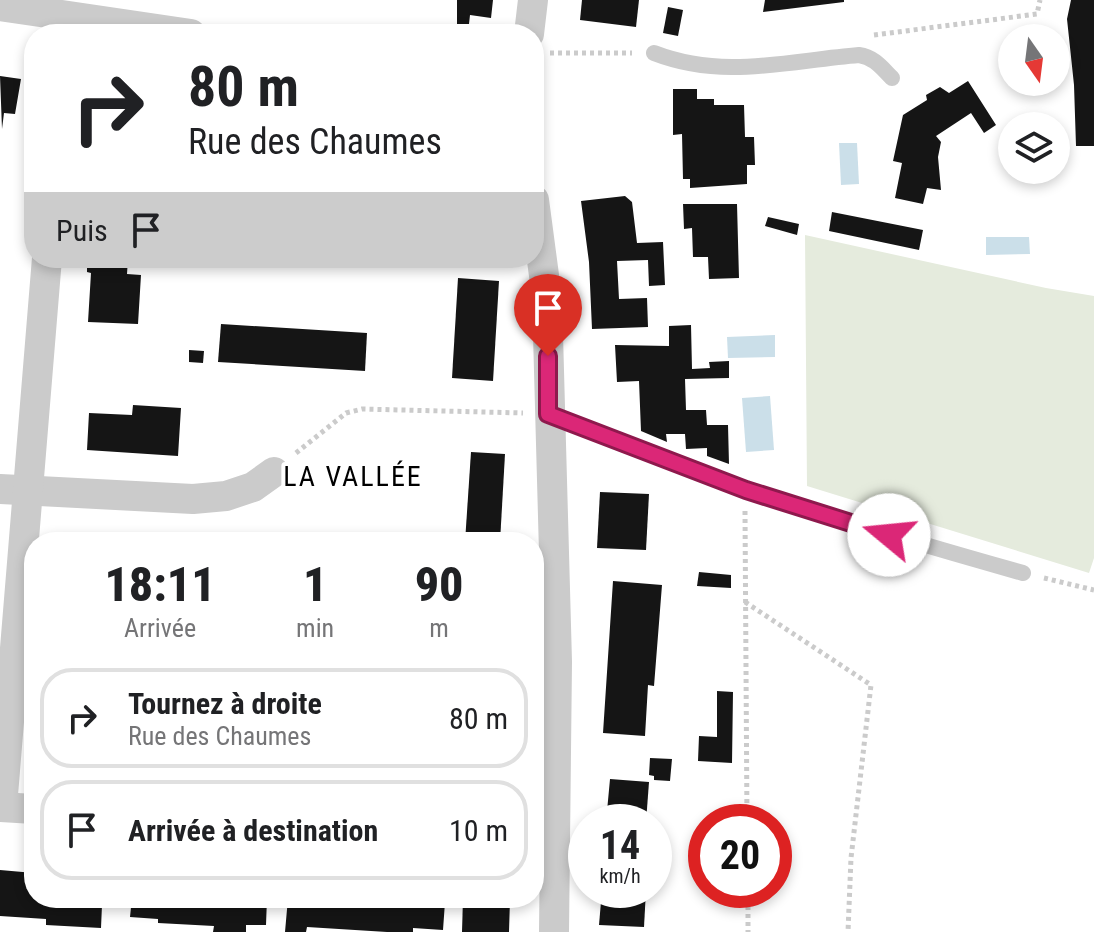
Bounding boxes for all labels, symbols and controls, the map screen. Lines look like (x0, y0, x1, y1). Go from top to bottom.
north arrow (998, 24, 1070, 96)
map controls (998, 24, 1070, 184)
text: 80 m (188, 54, 299, 120)
icon: right (56, 56, 160, 160)
button: layers (998, 112, 1070, 184)
text: Rue des Chaumes (188, 121, 442, 163)
icon: arrive (124, 208, 168, 252)
text: Puis (56, 213, 108, 248)
pin (514, 274, 582, 356)
icon: arrive (526, 286, 570, 330)
district label: LA VALLÉE (283, 460, 423, 493)
position arrow (847, 493, 931, 577)
text: 18:11 (104, 556, 216, 613)
text: 1 (303, 556, 327, 613)
text: 90 (415, 556, 463, 613)
text: Arrivée (124, 613, 196, 643)
text: min (296, 613, 334, 643)
text: m (429, 613, 449, 643)
text: Tournez à droite (128, 686, 322, 721)
icon: right (60, 696, 104, 740)
text: 80 m (449, 701, 508, 736)
text: Rue des Chaumes (128, 721, 311, 751)
speed limit sign: 20 (688, 804, 792, 908)
icon: arrive (60, 808, 104, 852)
text: Arrivée à destination (128, 813, 378, 848)
text: 10 m (449, 813, 508, 848)
text: 14 (600, 822, 640, 869)
text: km/h (599, 864, 641, 888)

